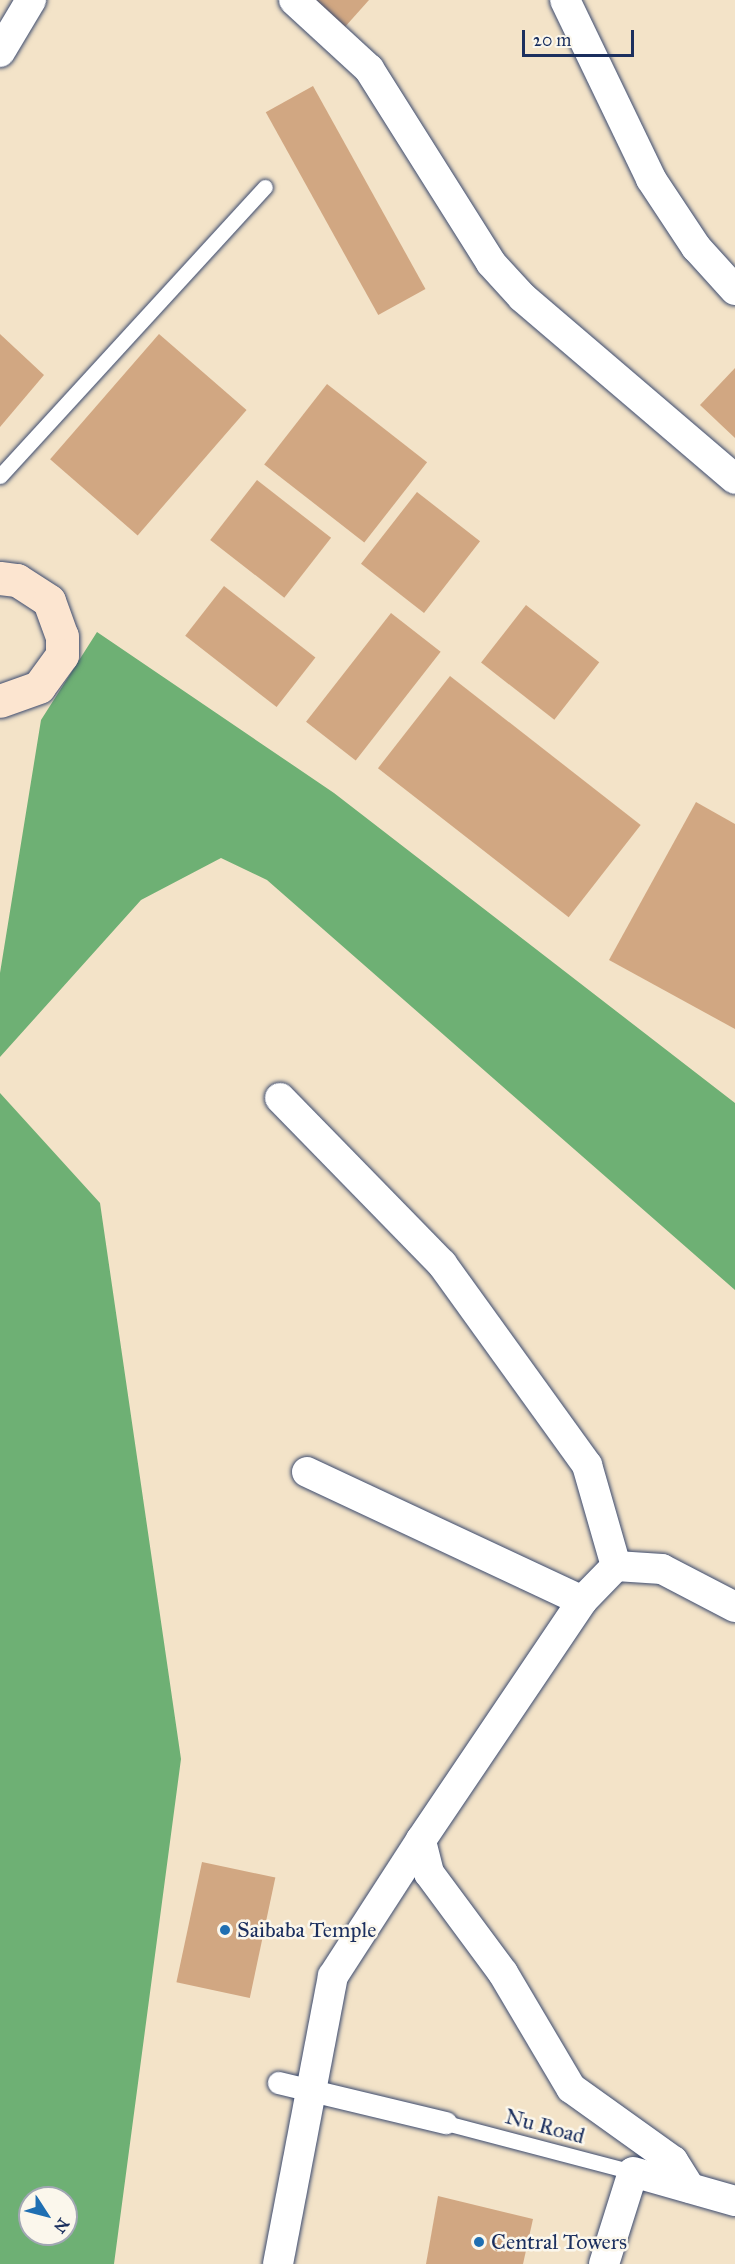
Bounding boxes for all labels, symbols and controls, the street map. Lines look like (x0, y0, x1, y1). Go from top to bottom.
scale bar (525, 18, 638, 56)
text: 20 m (533, 29, 571, 51)
place label: Saibaba Temple (237, 1917, 376, 1943)
marker: Saibaba Temple (218, 1923, 232, 1937)
street label: Nu Road (502, 2103, 588, 2149)
north arrow (18, 2186, 78, 2246)
text: N (50, 2215, 73, 2237)
place label: Central Towers (491, 2229, 627, 2255)
marker: Central Towers (472, 2235, 486, 2249)

